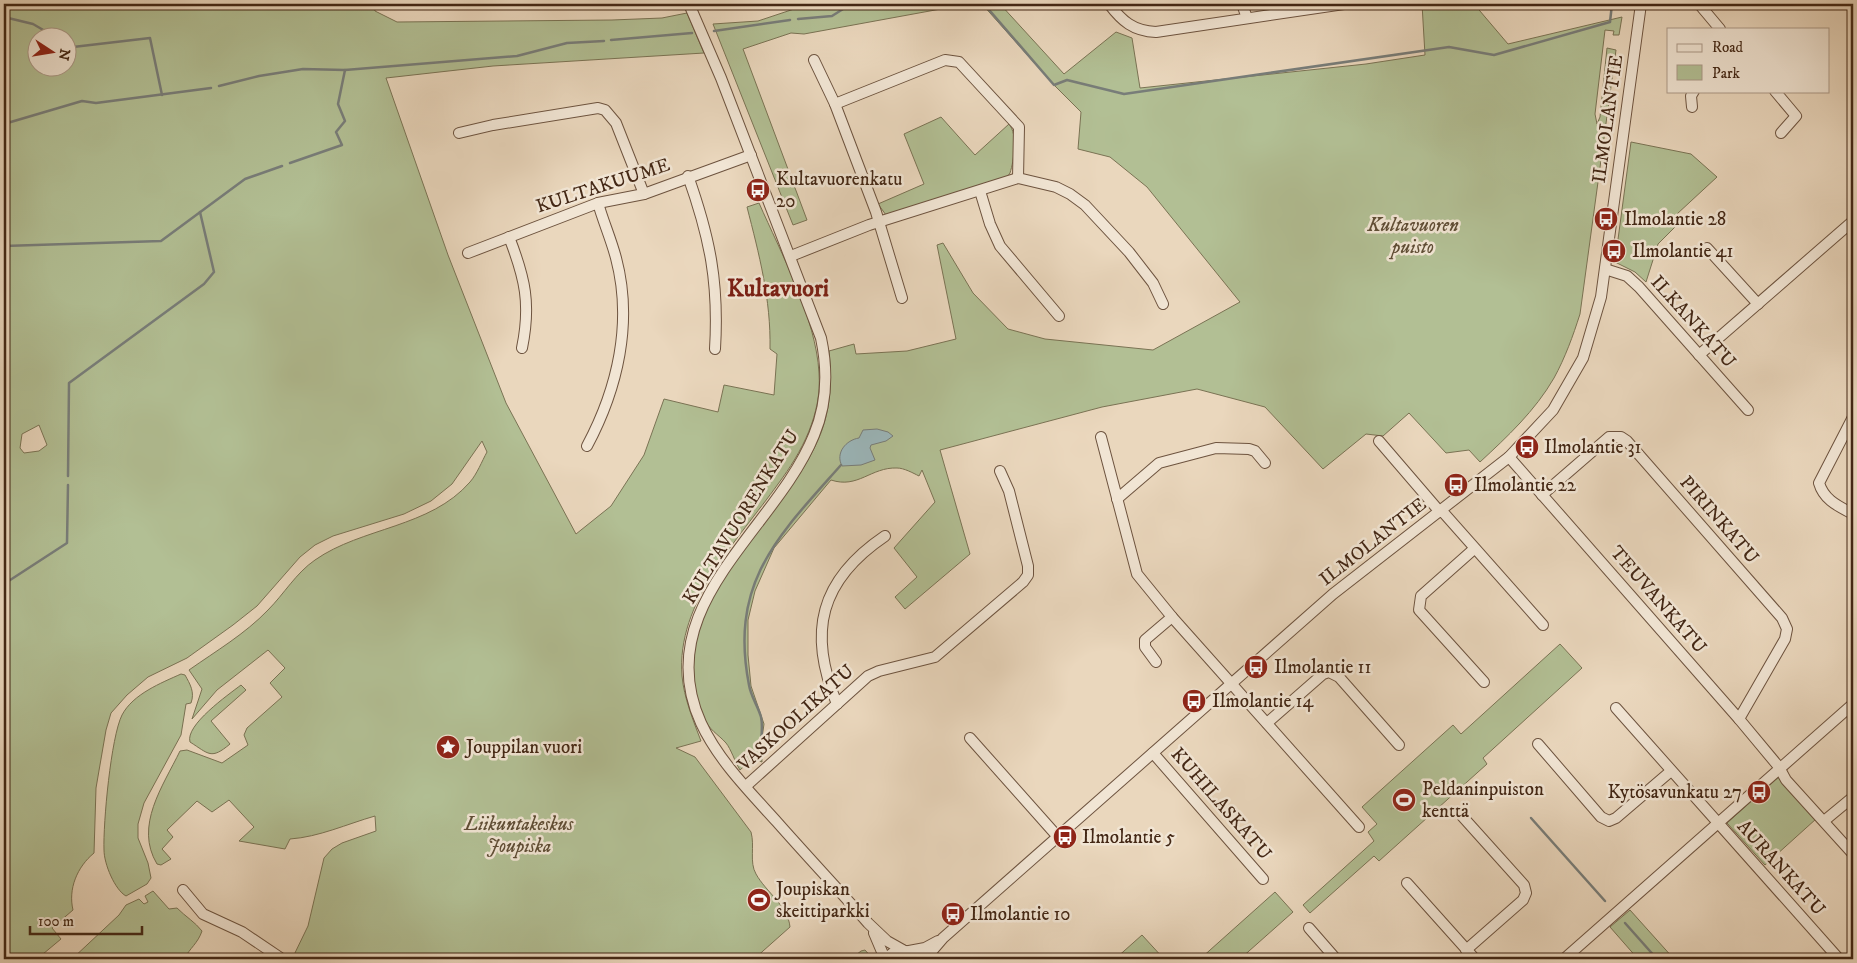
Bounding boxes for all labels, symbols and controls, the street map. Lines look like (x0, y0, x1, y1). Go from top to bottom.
north arrow (28, 28, 78, 78)
legend (1667, 28, 1830, 92)
text: Road (1712, 38, 1744, 57)
text: N (54, 47, 74, 62)
street label: ILMOLANTIE (1588, 53, 1628, 185)
text: Park (1712, 64, 1741, 83)
street label: KULTAKUUME (533, 154, 673, 218)
place label: Kultavuorenkatu 20 (776, 168, 902, 213)
bus stop icon: Kultavuorenkatu 20 (745, 177, 771, 203)
bus stop icon: Ilmolantie 28 (1593, 206, 1619, 232)
place label: Ilmolantie 28 (1624, 208, 1726, 231)
park label: Kultavuoren puisto (1366, 214, 1459, 260)
bus stop icon: Ilmolantie 41 (1601, 238, 1627, 264)
place label: Ilmolantie 41 (1632, 240, 1733, 263)
street label: ILKANKATU (1645, 271, 1741, 373)
district label: Kultavuori (727, 274, 829, 304)
street label: KULTAVUORENKATU (678, 425, 804, 608)
bus stop icon: Ilmolantie 31 (1514, 434, 1540, 460)
place label: Ilmolantie 31 (1544, 436, 1642, 459)
street label: PIRINKATU (1675, 471, 1764, 569)
bus stop icon: Ilmolantie 22 (1443, 472, 1469, 498)
place label: Ilmolantie 22 (1474, 474, 1577, 497)
street label: ILMOLANTIE (1315, 493, 1431, 591)
street label: TEUVANKATU (1605, 541, 1711, 659)
bus stop icon: Ilmolantie 11 (1243, 654, 1269, 680)
place label: Ilmolantie 11 (1274, 656, 1371, 679)
street label: VASKOOLIKATU (732, 660, 859, 777)
bus stop icon: Ilmolantie 14 (1181, 688, 1207, 714)
place label: Ilmolantie 14 (1212, 690, 1314, 713)
place icon: Jouppilan vuori (435, 734, 461, 760)
place label: Jouppilan vuori (464, 736, 582, 759)
street label: KUHILASKATU (1166, 743, 1276, 865)
place label: Peldaninpuiston kenttä (1422, 778, 1544, 823)
bus stop icon: Kytösavunkatu 27 (1746, 779, 1772, 805)
place label: Kytösavunkatu 27 (1608, 781, 1742, 804)
sports icon: Peldaninpuiston kenttä (1391, 787, 1417, 813)
park label: Liikuntakeskus Joupiska (464, 813, 575, 859)
street label: AURANKATU (1732, 815, 1830, 921)
bus stop icon: Ilmolantie 5 (1052, 824, 1078, 850)
place label: Ilmolantie 5 (1082, 826, 1175, 849)
place label: Joupiskan skeittiparkki (774, 878, 870, 923)
sports icon: Joupiskan skeittiparkki (746, 887, 772, 913)
bus stop icon: Ilmolantie 10 (940, 901, 966, 927)
scale bar (30, 903, 142, 935)
place label: Ilmolantie 10 (970, 903, 1071, 926)
text: 100 m (38, 912, 74, 931)

